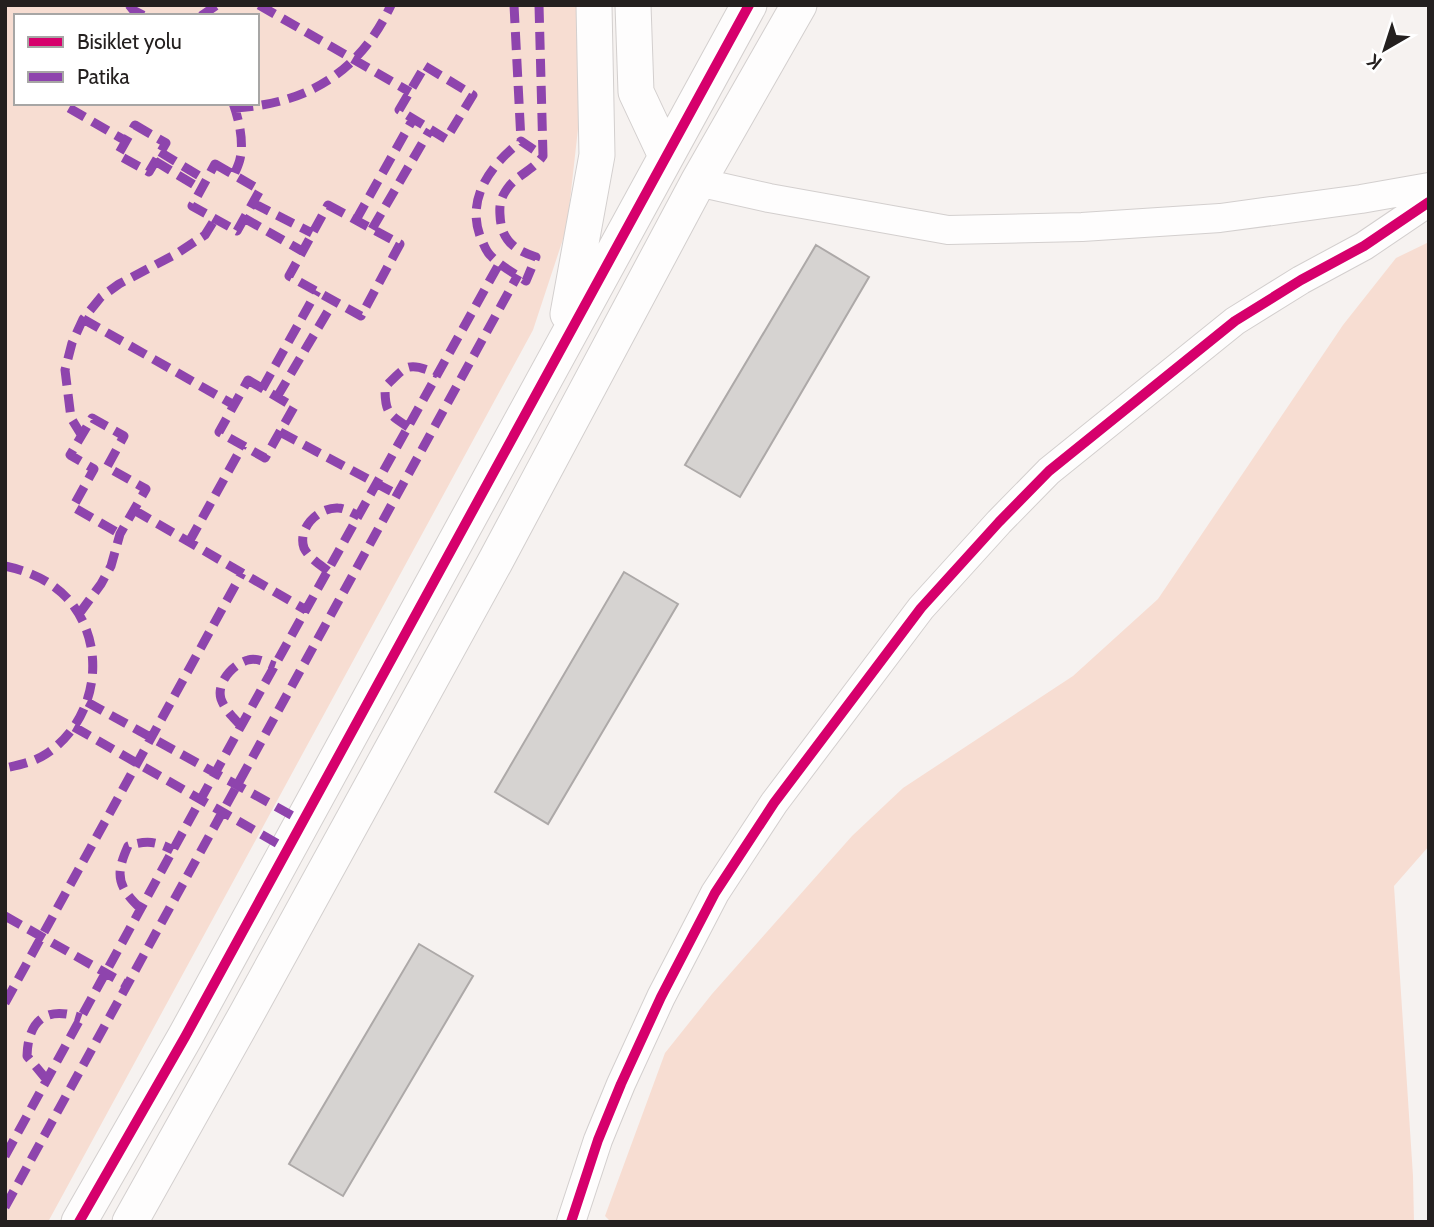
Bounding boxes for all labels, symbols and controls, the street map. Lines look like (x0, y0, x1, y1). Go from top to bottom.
legend (14, 14, 259, 105)
north arrow (1350, 14, 1420, 84)
text: Bisiklet yolu (77, 29, 182, 54)
text: K (1363, 49, 1386, 75)
text: Patika (77, 64, 130, 89)

